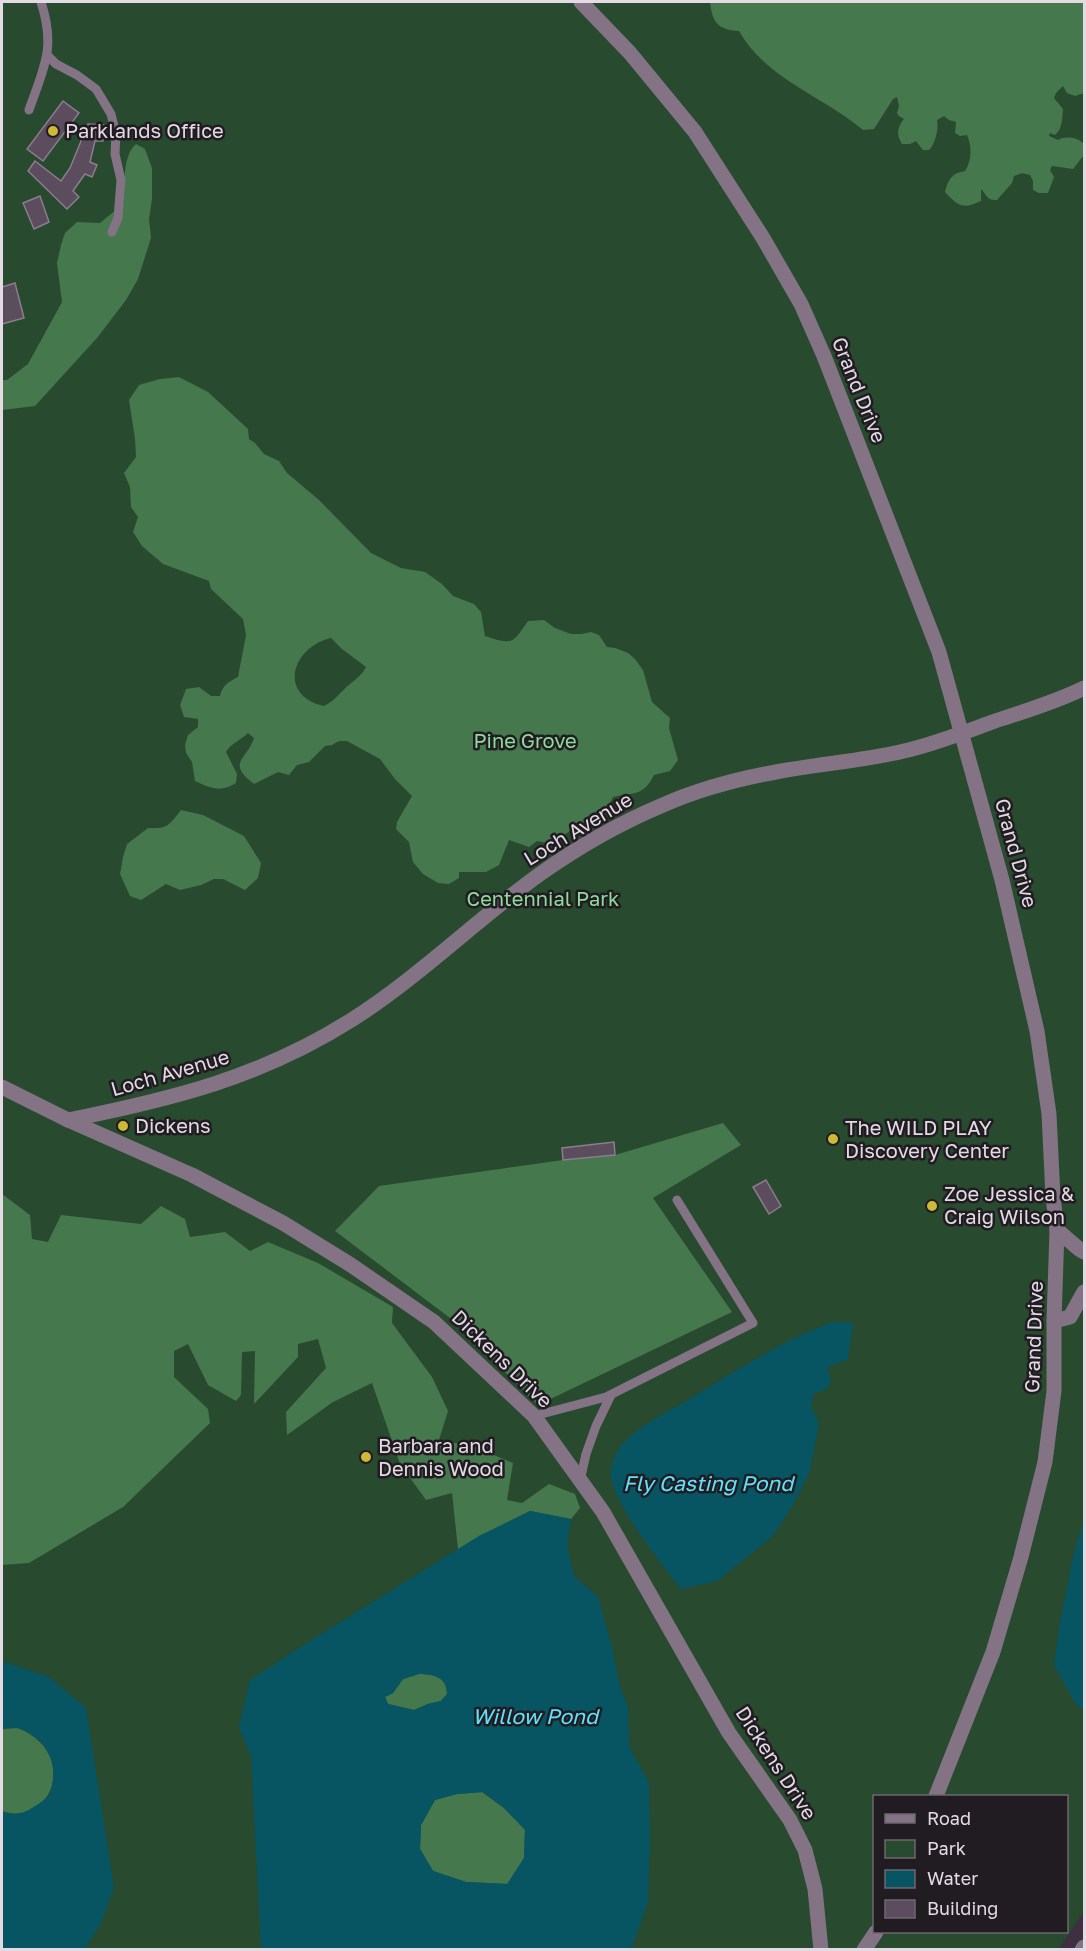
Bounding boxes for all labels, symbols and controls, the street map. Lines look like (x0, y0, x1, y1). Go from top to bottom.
place label: Parklands Office (65, 118, 224, 142)
marker: Parklands Office (46, 124, 60, 138)
street label: Grand Drive (828, 333, 892, 446)
park label: Pine Grove (473, 728, 577, 752)
street label: Loch Avenue (519, 786, 636, 870)
street label: Grand Drive (991, 795, 1043, 910)
park label: Centennial Park (467, 886, 619, 910)
street label: Loch Avenue (108, 1044, 232, 1100)
place label: Dickens (135, 1113, 211, 1137)
place label: The WILD PLAY Discovery Center (845, 1115, 1009, 1162)
marker: Dickens (116, 1119, 130, 1133)
marker: The WILD PLAY Discovery Center (826, 1132, 840, 1146)
place label: Zoe Jessica & Craig Wilson (944, 1181, 1075, 1228)
marker: Zoe Jessica & Craig Wilson (925, 1199, 939, 1213)
street label: Grand Drive (1019, 1280, 1047, 1393)
street label: Dickens Drive (448, 1304, 558, 1412)
place label: Barbara and Dennis Wood (378, 1433, 504, 1480)
marker: Barbara and Dennis Wood (359, 1450, 373, 1464)
water label: Fly Casting Pond (623, 1470, 795, 1496)
street label: Dickens Drive (731, 1701, 822, 1824)
water label: Willow Pond (472, 1703, 600, 1729)
legend (873, 1795, 1068, 1933)
text: Road (927, 1807, 971, 1829)
text: Park (927, 1837, 966, 1859)
text: Water (927, 1867, 978, 1889)
text: Building (927, 1897, 998, 1919)

